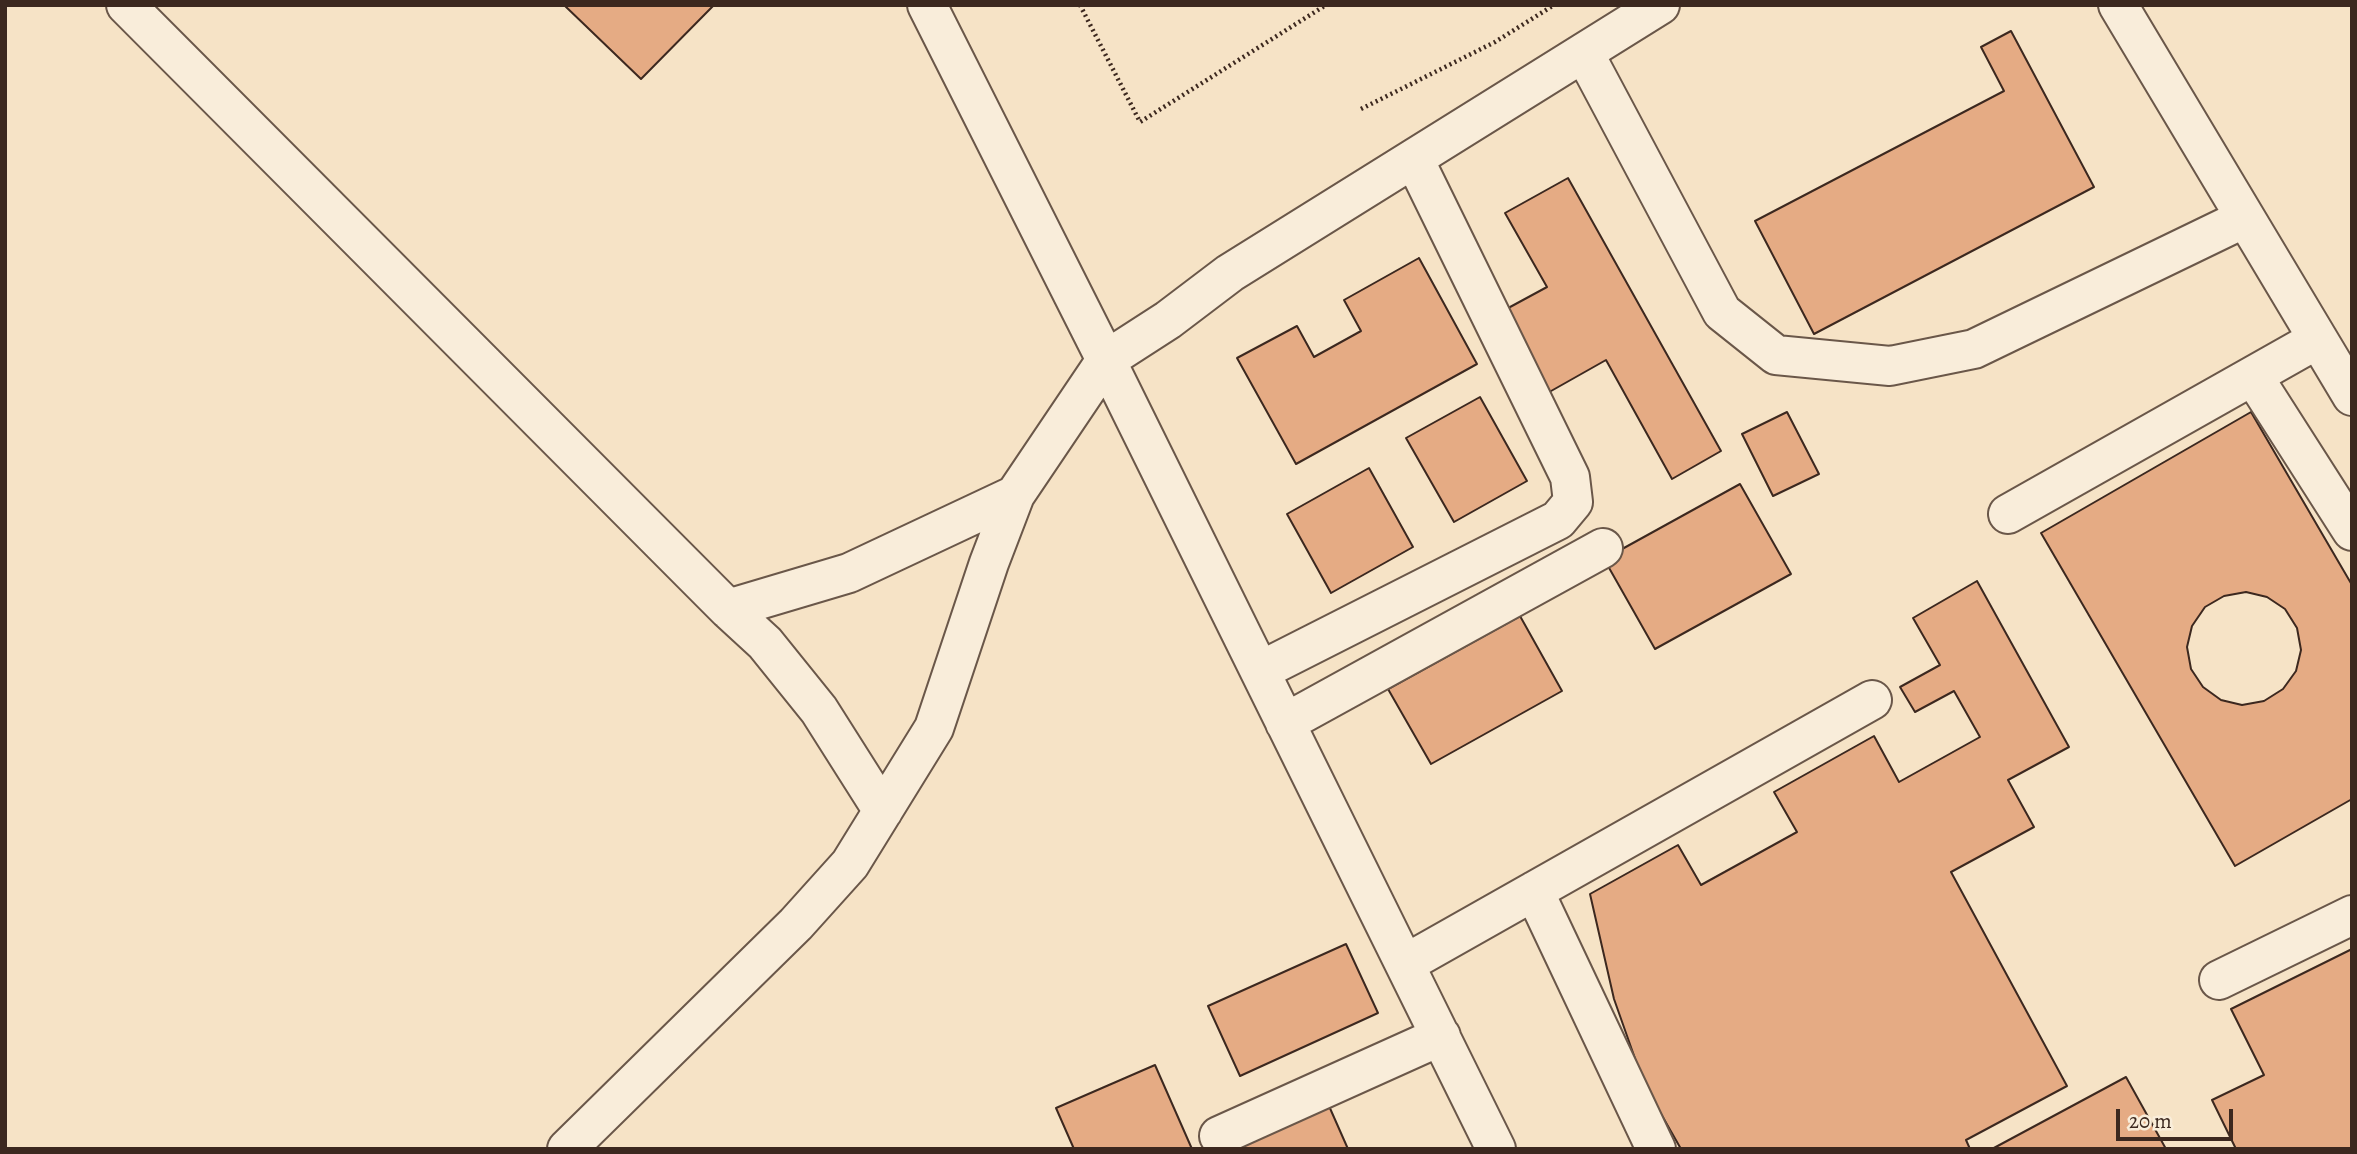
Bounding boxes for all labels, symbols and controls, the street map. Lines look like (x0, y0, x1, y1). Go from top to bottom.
scale bar (2119, 1094, 2236, 1138)
text: 20 m (2129, 1107, 2172, 1135)

